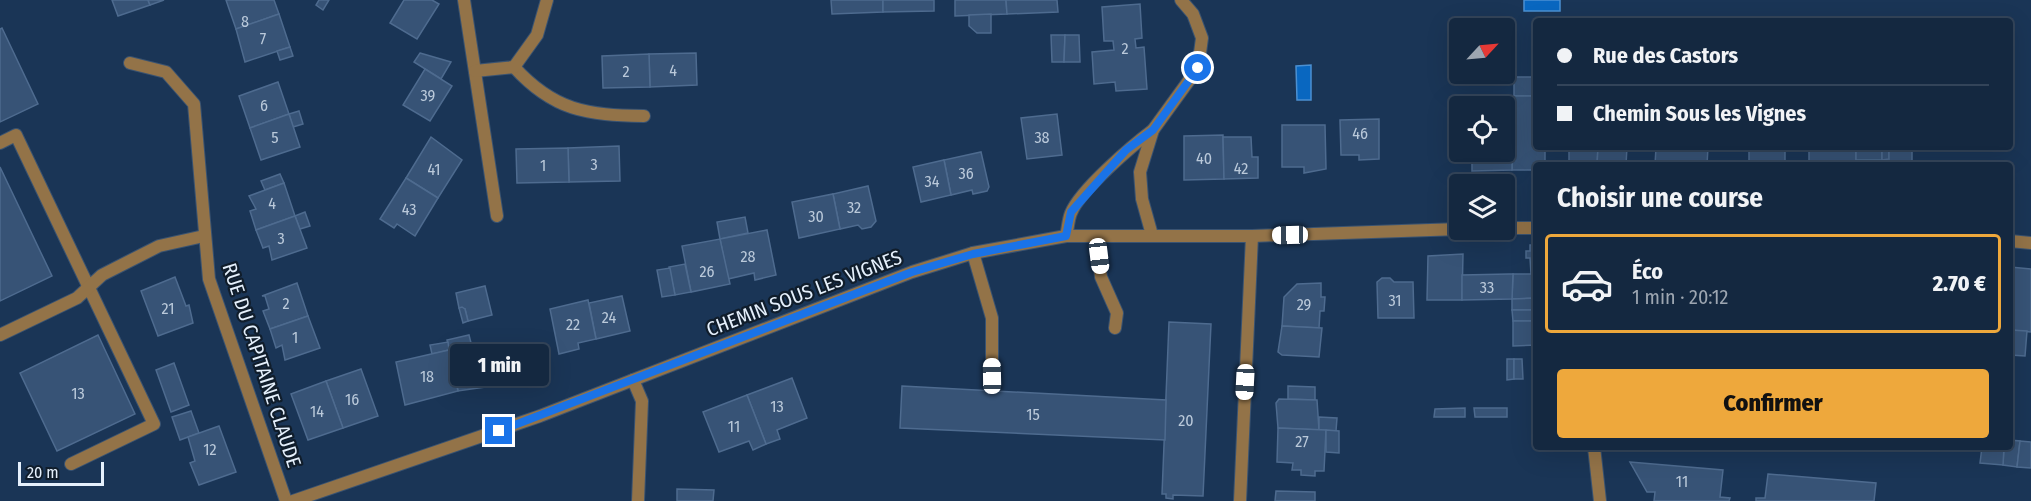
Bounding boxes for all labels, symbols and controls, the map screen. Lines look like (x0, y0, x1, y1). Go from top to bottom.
house number: 8 (241, 12, 249, 31)
north arrow (1449, 18, 1515, 84)
map controls (1449, 18, 1515, 240)
house number: 7 (260, 29, 267, 48)
house number: 2 (1121, 39, 1129, 58)
text: Rue des Castors (1593, 42, 1738, 69)
route start (1184, 54, 1211, 81)
house number: 4 (669, 61, 677, 80)
house number: 2 (622, 62, 630, 81)
house number: 39 (421, 86, 436, 105)
house number: 6 (260, 96, 268, 115)
button: locate (1449, 96, 1515, 162)
text: Chemin Sous les Vignes (1593, 100, 1806, 127)
house number: 46 (1352, 124, 1368, 143)
house number: 5 (271, 128, 279, 147)
house number: 38 (1034, 128, 1050, 147)
house number: 40 (1196, 149, 1212, 168)
house number: 3 (590, 155, 598, 174)
house number: 1 (540, 156, 546, 175)
house number: 42 (1234, 159, 1248, 178)
house number: 41 (427, 160, 441, 179)
house number: 36 (958, 164, 974, 183)
house number: 34 (925, 172, 940, 191)
button: layers (1449, 174, 1515, 240)
text: Choisir une course (1557, 182, 1763, 214)
house number: 4 (268, 194, 276, 213)
house number: 32 (847, 198, 861, 217)
house number: 43 (402, 200, 416, 219)
house number: 30 (808, 207, 824, 226)
car (1272, 226, 1308, 244)
house number: 3 (277, 229, 285, 248)
car (1088, 237, 1110, 275)
street label: CHEMIN SOUS LES VIGNES (703, 245, 905, 341)
house number: 28 (740, 247, 756, 266)
icon: car (1560, 257, 1614, 311)
text: Éco (1632, 258, 1663, 285)
street label: RUE DU CAPITAINE CLAUDE (218, 260, 306, 470)
house number: 26 (700, 262, 715, 281)
text: 2.70 € (1933, 270, 1986, 297)
house number: 33 (1480, 278, 1494, 297)
text: 1 min · 20:12 (1632, 285, 1728, 309)
house number: 31 (1388, 291, 1402, 310)
house number: 2 (282, 294, 290, 313)
house number: 29 (1297, 295, 1312, 314)
house number: 21 (162, 299, 174, 318)
house number: 24 (602, 308, 616, 327)
house number: 22 (566, 315, 580, 334)
house number: 1 (292, 328, 298, 347)
callout: 1 min (450, 344, 548, 386)
text: 1 min (478, 353, 521, 377)
car (983, 358, 1001, 394)
car (1235, 364, 1255, 400)
house number: 18 (420, 367, 434, 386)
button: Confirmer (1557, 369, 1989, 438)
house number: 13 (71, 384, 85, 403)
house number: 16 (345, 390, 359, 409)
house number: 13 (770, 397, 784, 416)
house number: 14 (310, 402, 324, 421)
house number: 15 (1026, 405, 1040, 424)
house number: 20 (1178, 411, 1194, 430)
route end (485, 417, 512, 444)
house number: 11 (728, 417, 740, 436)
house number: 27 (1295, 432, 1309, 451)
house number: 12 (203, 440, 217, 459)
scale bar (18, 459, 104, 486)
text: 20 m (27, 463, 58, 482)
house number: 11 (1676, 472, 1688, 491)

